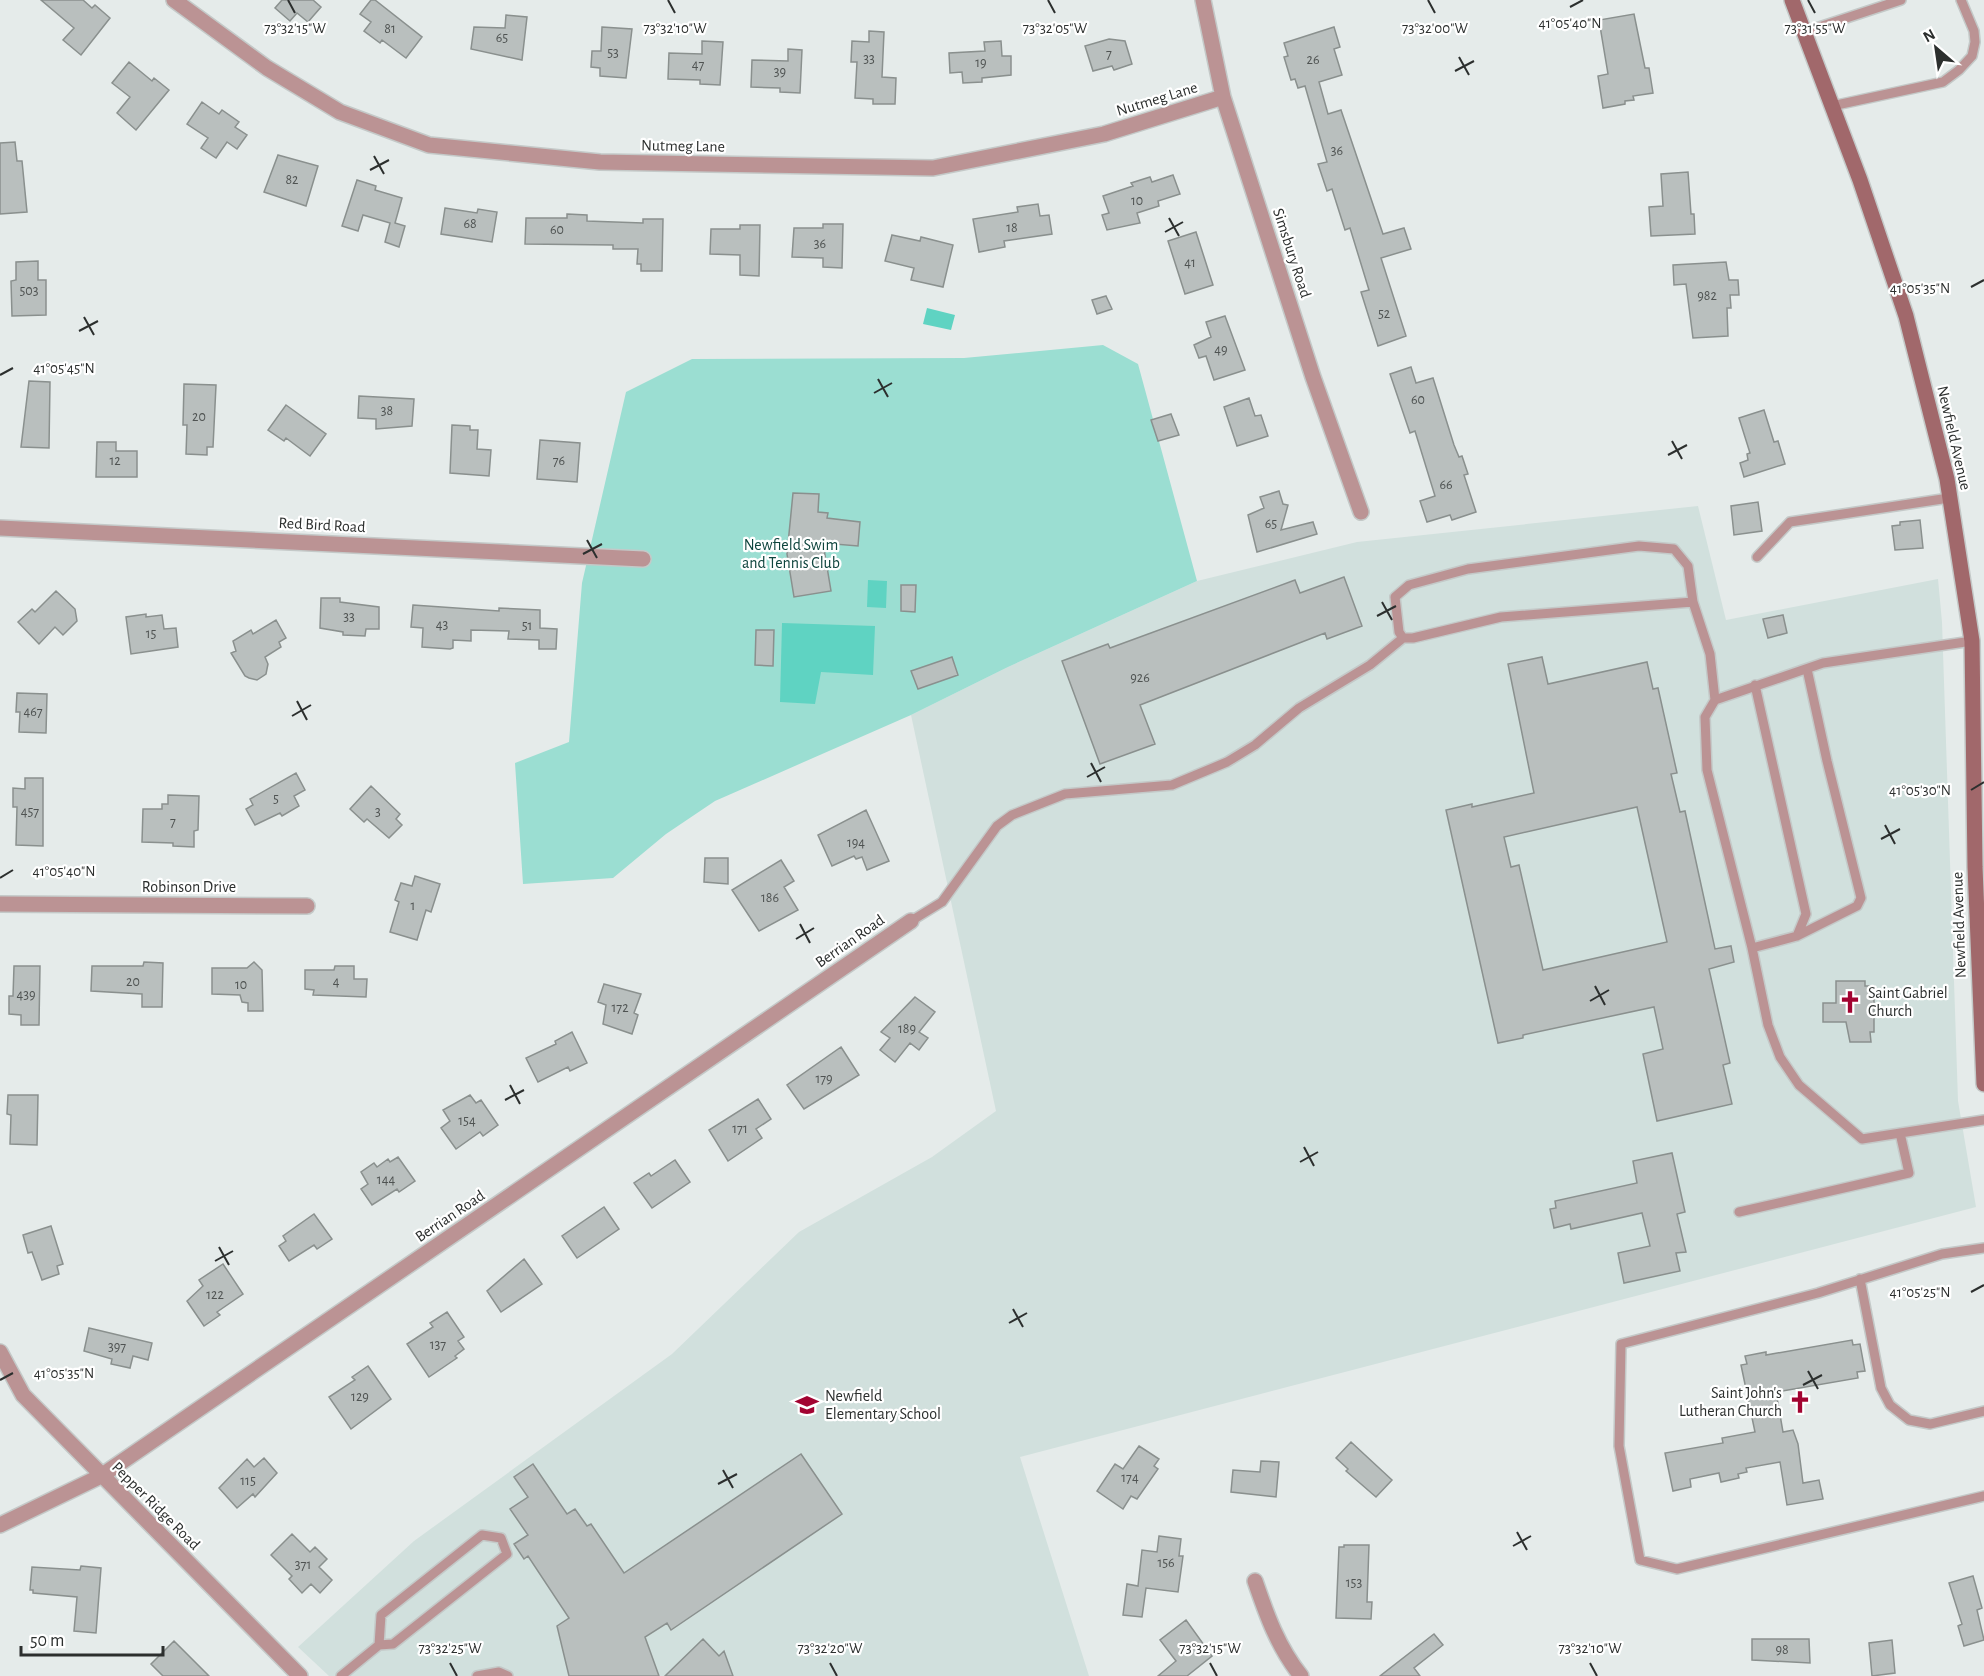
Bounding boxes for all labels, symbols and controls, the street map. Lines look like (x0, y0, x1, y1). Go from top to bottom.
text: 41°05'40"N (1538, 16, 1602, 31)
north arrow (1906, 18, 1966, 78)
text: 73°32'15"W (264, 21, 326, 36)
text: 73°32'10"W (643, 21, 707, 36)
text: 73°32'05"W (1023, 21, 1088, 36)
text: 73°32'00"W (1402, 21, 1469, 36)
text: 73°31'55"W (1784, 21, 1846, 36)
house number: 81 (384, 22, 396, 36)
text: N (1920, 26, 1938, 45)
house number: 65 (496, 31, 508, 45)
house number: 53 (607, 46, 619, 60)
house number: 7 (1106, 47, 1112, 61)
house number: 33 (863, 52, 875, 66)
house number: 26 (1307, 53, 1319, 67)
house number: 19 (975, 56, 987, 70)
house number: 47 (692, 58, 704, 72)
house number: 39 (774, 65, 786, 79)
street label: Nutmeg Lane (1114, 79, 1200, 119)
street label: Nutmeg Lane (641, 137, 725, 155)
house number: 36 (1331, 144, 1343, 158)
house number: 82 (285, 173, 299, 187)
house number: 10 (1131, 194, 1143, 208)
street label: Simsbury Road (1269, 206, 1314, 300)
house number: 68 (463, 217, 477, 231)
house number: 18 (1006, 221, 1018, 235)
house number: 60 (550, 223, 564, 237)
house number: 36 (814, 237, 826, 251)
house number: 41 (1184, 256, 1196, 270)
text: 41°05'35"N (1890, 281, 1950, 296)
house number: 503 (19, 284, 39, 298)
house number: 982 (1697, 289, 1717, 303)
house number: 52 (1378, 307, 1390, 321)
house number: 49 (1214, 343, 1228, 357)
text: 41°05'45"N (33, 361, 95, 376)
street label: Newfield Avenue (1934, 384, 1974, 492)
house number: 60 (1411, 393, 1425, 407)
house number: 38 (381, 404, 393, 418)
house number: 20 (192, 410, 206, 424)
house number: 12 (109, 454, 121, 468)
house number: 76 (553, 454, 565, 468)
house number: 66 (1439, 478, 1453, 492)
street label: Red Bird Road (278, 515, 366, 535)
house number: 65 (1265, 517, 1277, 531)
park label: Newfield Swim and Tennis Club (742, 537, 840, 571)
house number: 33 (343, 610, 355, 624)
house number: 43 (436, 618, 448, 632)
house number: 51 (522, 619, 532, 633)
house number: 15 (146, 627, 156, 641)
house number: 926 (1130, 671, 1150, 685)
house number: 467 (23, 705, 43, 719)
text: 41°05'30"N (1889, 783, 1951, 798)
house number: 5 (273, 792, 279, 806)
house number: 457 (21, 805, 39, 819)
house number: 3 (375, 805, 381, 819)
house number: 7 (170, 815, 176, 829)
house number: 194 (847, 836, 865, 850)
text: 41°05'40"N (32, 864, 96, 879)
street label: Newfield Avenue (1949, 871, 1969, 979)
street label: Robinson Drive (142, 879, 236, 895)
house number: 186 (761, 891, 779, 905)
house number: 1 (411, 899, 415, 913)
street label: Berrian Road (813, 912, 887, 970)
house number: 20 (126, 975, 140, 989)
house number: 4 (333, 975, 340, 989)
house number: 10 (235, 978, 247, 992)
place label: Saint Gabriel Church (1868, 985, 1948, 1019)
house number: 439 (16, 988, 36, 1002)
church icon: Saint Gabriel Church (1837, 989, 1863, 1015)
house number: 172 (611, 1001, 629, 1015)
house number: 189 (898, 1022, 916, 1036)
house number: 179 (815, 1072, 833, 1086)
house number: 154 (458, 1114, 476, 1128)
house number: 171 (732, 1122, 748, 1136)
house number: 144 (377, 1173, 395, 1187)
street label: Berrian Road (412, 1187, 488, 1245)
text: 41°05'25"N (1890, 1285, 1951, 1300)
house number: 122 (206, 1288, 224, 1302)
house number: 137 (430, 1338, 446, 1352)
house number: 397 (108, 1340, 126, 1354)
text: 41°05'35"N (34, 1366, 94, 1381)
place label: Saint John's Lutheran Church (1679, 1385, 1782, 1419)
place label: Newfield Elementary School (825, 1388, 941, 1423)
church icon: Saint John's Lutheran Church (1787, 1389, 1813, 1415)
house number: 129 (351, 1390, 369, 1404)
school or university icon: Newfield Elementary School (794, 1392, 820, 1418)
street label: Pepper Ridge Road (109, 1459, 203, 1553)
house number: 174 (1121, 1471, 1139, 1485)
house number: 115 (240, 1474, 256, 1488)
house number: 156 (1157, 1556, 1175, 1570)
house number: 371 (295, 1558, 311, 1572)
house number: 153 (1346, 1576, 1362, 1590)
scale bar (21, 1619, 164, 1657)
text: 50 m (30, 1632, 64, 1650)
text: 73°32'25"W (418, 1641, 482, 1656)
text: 73°32'20"W (798, 1641, 863, 1656)
text: 73°32'15"W (1179, 1641, 1241, 1656)
text: 73°32'10"W (1558, 1641, 1622, 1656)
house number: 98 (1775, 1643, 1789, 1657)

